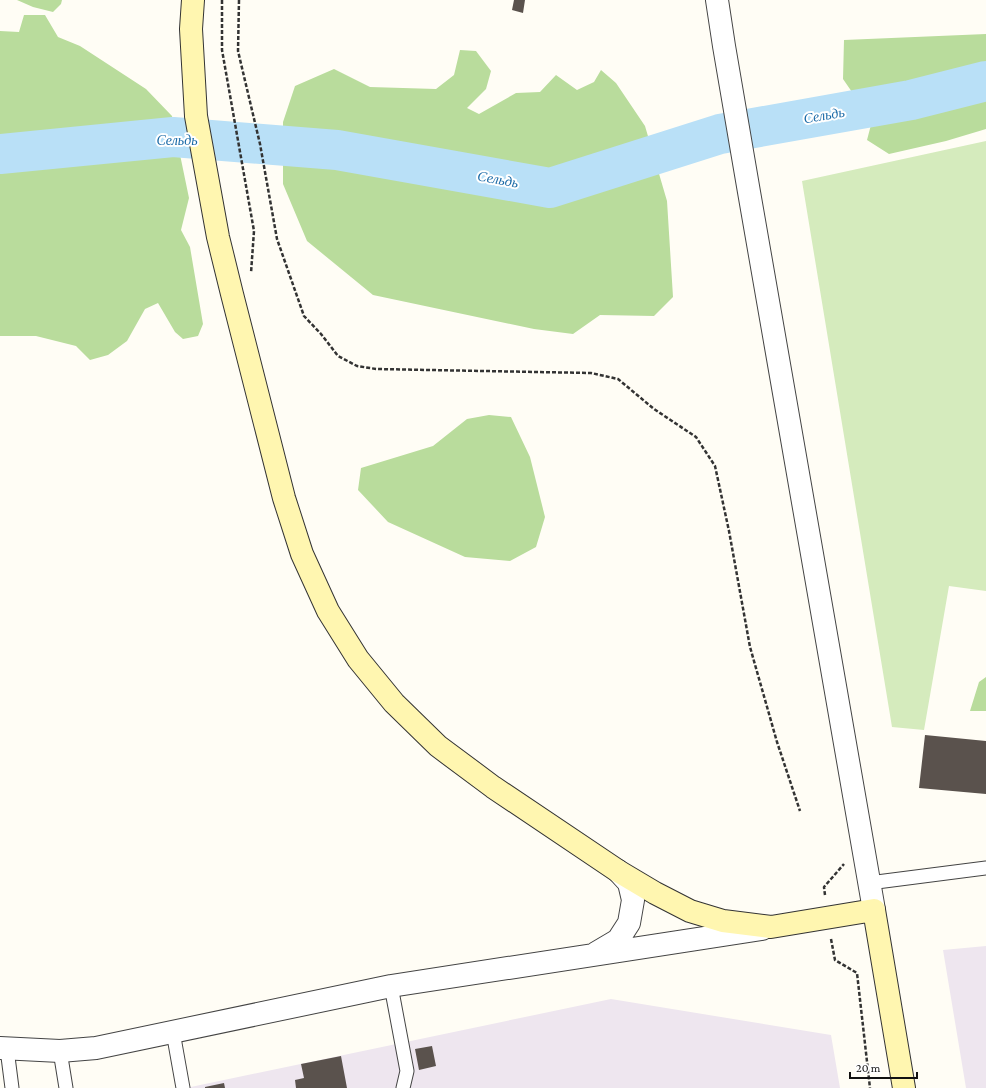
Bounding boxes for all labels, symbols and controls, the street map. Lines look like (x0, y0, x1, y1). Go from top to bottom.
water label: Сельдь (802, 104, 846, 126)
water label: Сельдь (156, 132, 198, 148)
water label: Сельдь (476, 168, 520, 190)
scale bar (850, 1054, 917, 1080)
text: 20 m (856, 1061, 881, 1075)

